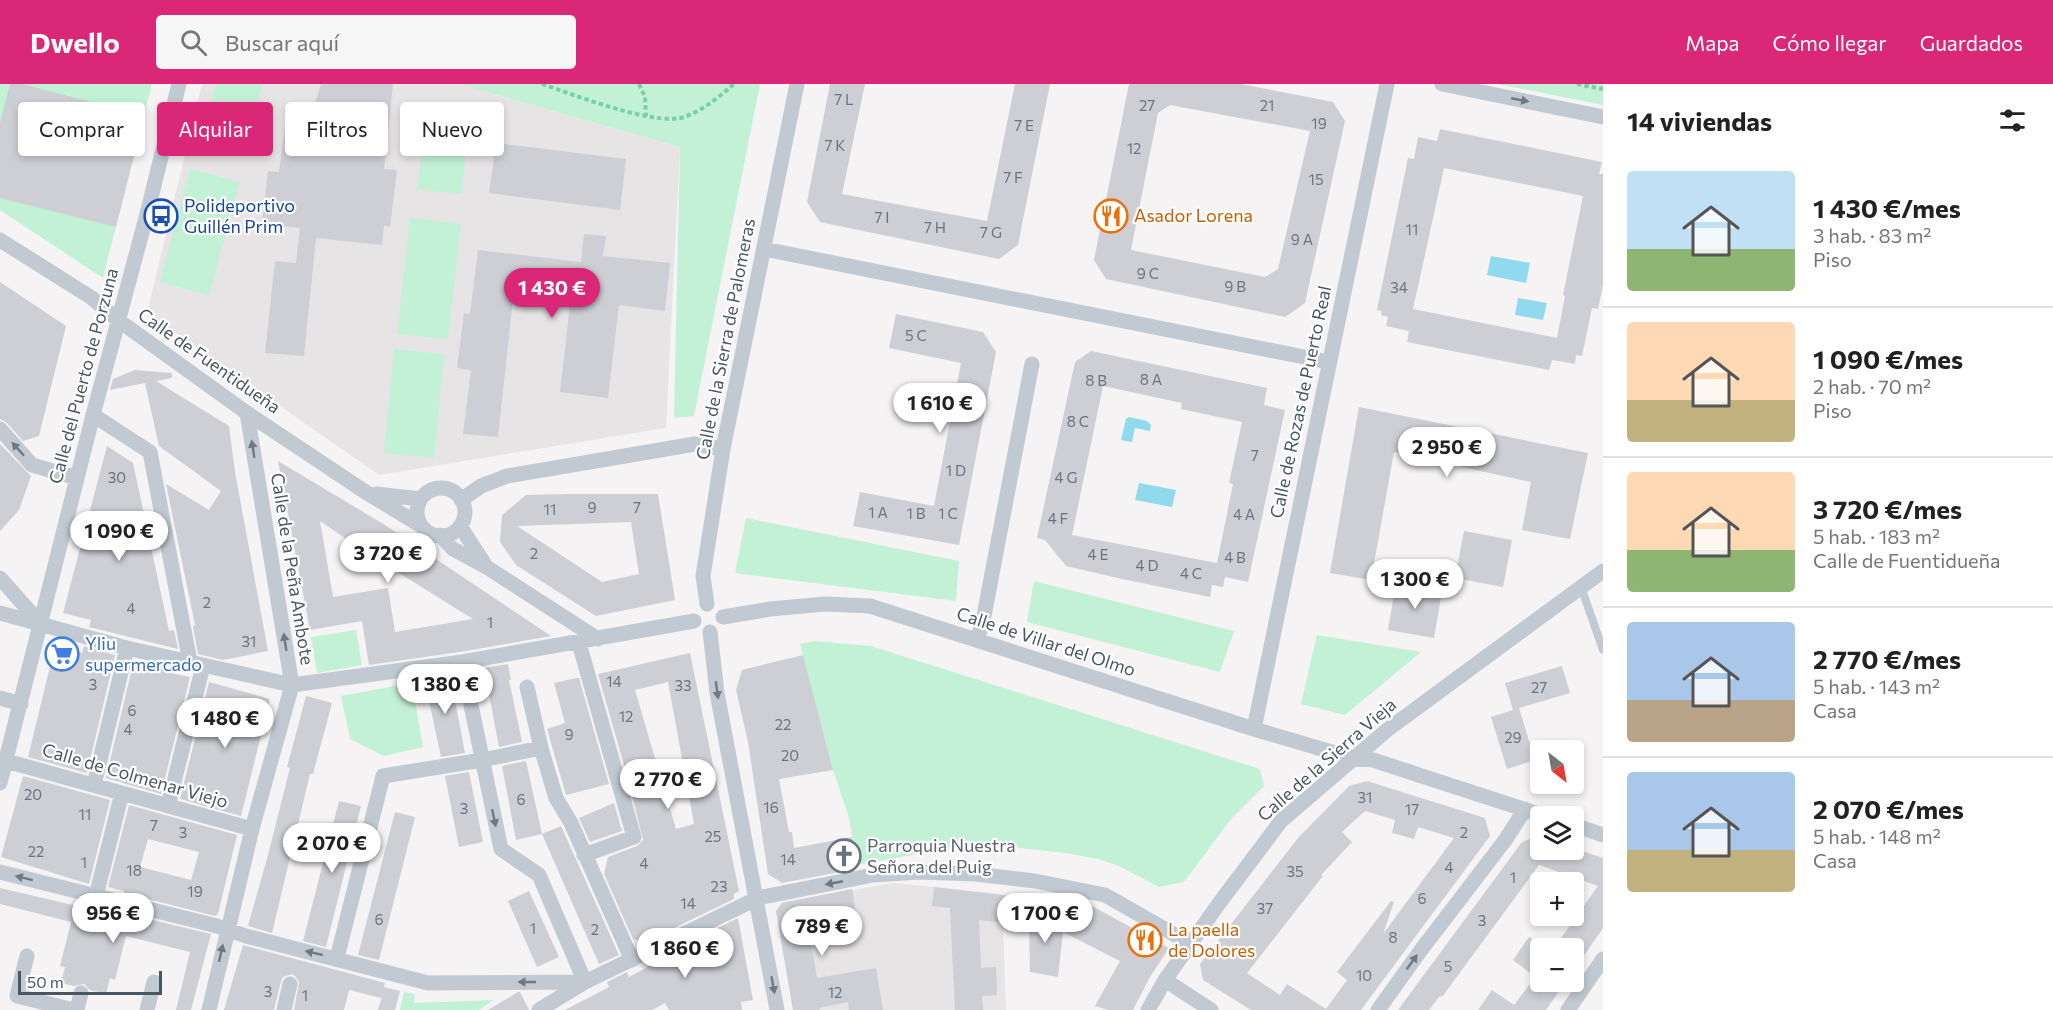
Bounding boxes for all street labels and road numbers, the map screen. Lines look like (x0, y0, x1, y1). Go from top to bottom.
street label: Calle de la Sierra de Palomeras (691, 216, 759, 461)
street label: Calle del Puerto de Porzuna (44, 266, 122, 486)
street label: Calle de Rozas de Puerto Real (1265, 284, 1335, 520)
street label: Calle de Fuentidueña (134, 303, 285, 418)
street label: Calle de la Peña Ambote (267, 471, 319, 667)
street label: Calle de Villar del Olmo (954, 602, 1139, 680)
street label: Calle de la Sierra Vieja (1252, 693, 1400, 826)
street label: Calle de Colmenar Viejo (40, 738, 231, 812)

